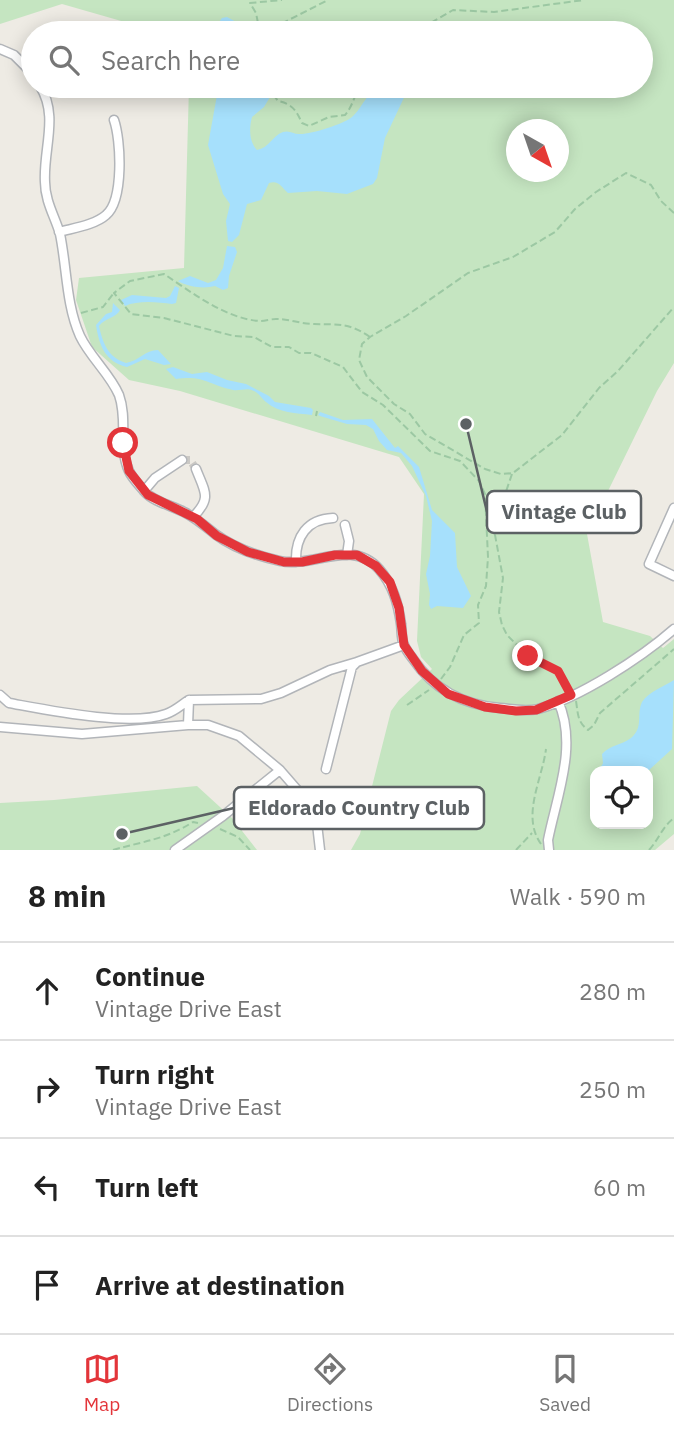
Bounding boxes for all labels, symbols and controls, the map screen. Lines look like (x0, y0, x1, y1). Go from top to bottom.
search box (21, 21, 653, 98)
icon: search (45, 41, 83, 79)
text: Search here (101, 43, 240, 77)
north arrow (506, 119, 569, 182)
route start (107, 427, 138, 458)
callout: Vintage Club (487, 491, 641, 533)
text: Vintage Club (501, 497, 627, 525)
route end (512, 640, 543, 671)
map controls (590, 766, 653, 829)
button: locate (590, 766, 653, 829)
callout: Eldorado Country Club (234, 787, 484, 829)
text: Eldorado Country Club (248, 793, 470, 821)
text: 8 min (28, 876, 106, 915)
text: Walk · 590 m (510, 881, 646, 911)
text: Continue (95, 959, 205, 993)
icon: ahead (28, 972, 66, 1010)
text: 280 m (579, 976, 646, 1006)
text: Vintage Drive East (95, 993, 282, 1023)
text: Turn right (95, 1057, 214, 1091)
icon: right (28, 1070, 66, 1108)
text: 250 m (579, 1074, 646, 1104)
text: Vintage Drive East (95, 1091, 282, 1121)
icon: left (28, 1168, 66, 1206)
text: Turn left (95, 1170, 198, 1204)
text: 60 m (593, 1172, 646, 1202)
icon: arrive (28, 1266, 66, 1304)
text: Arrive at destination (95, 1268, 345, 1302)
tab: Map (83, 1350, 121, 1416)
tab: Directions (287, 1350, 373, 1416)
tab: Saved (539, 1350, 591, 1416)

